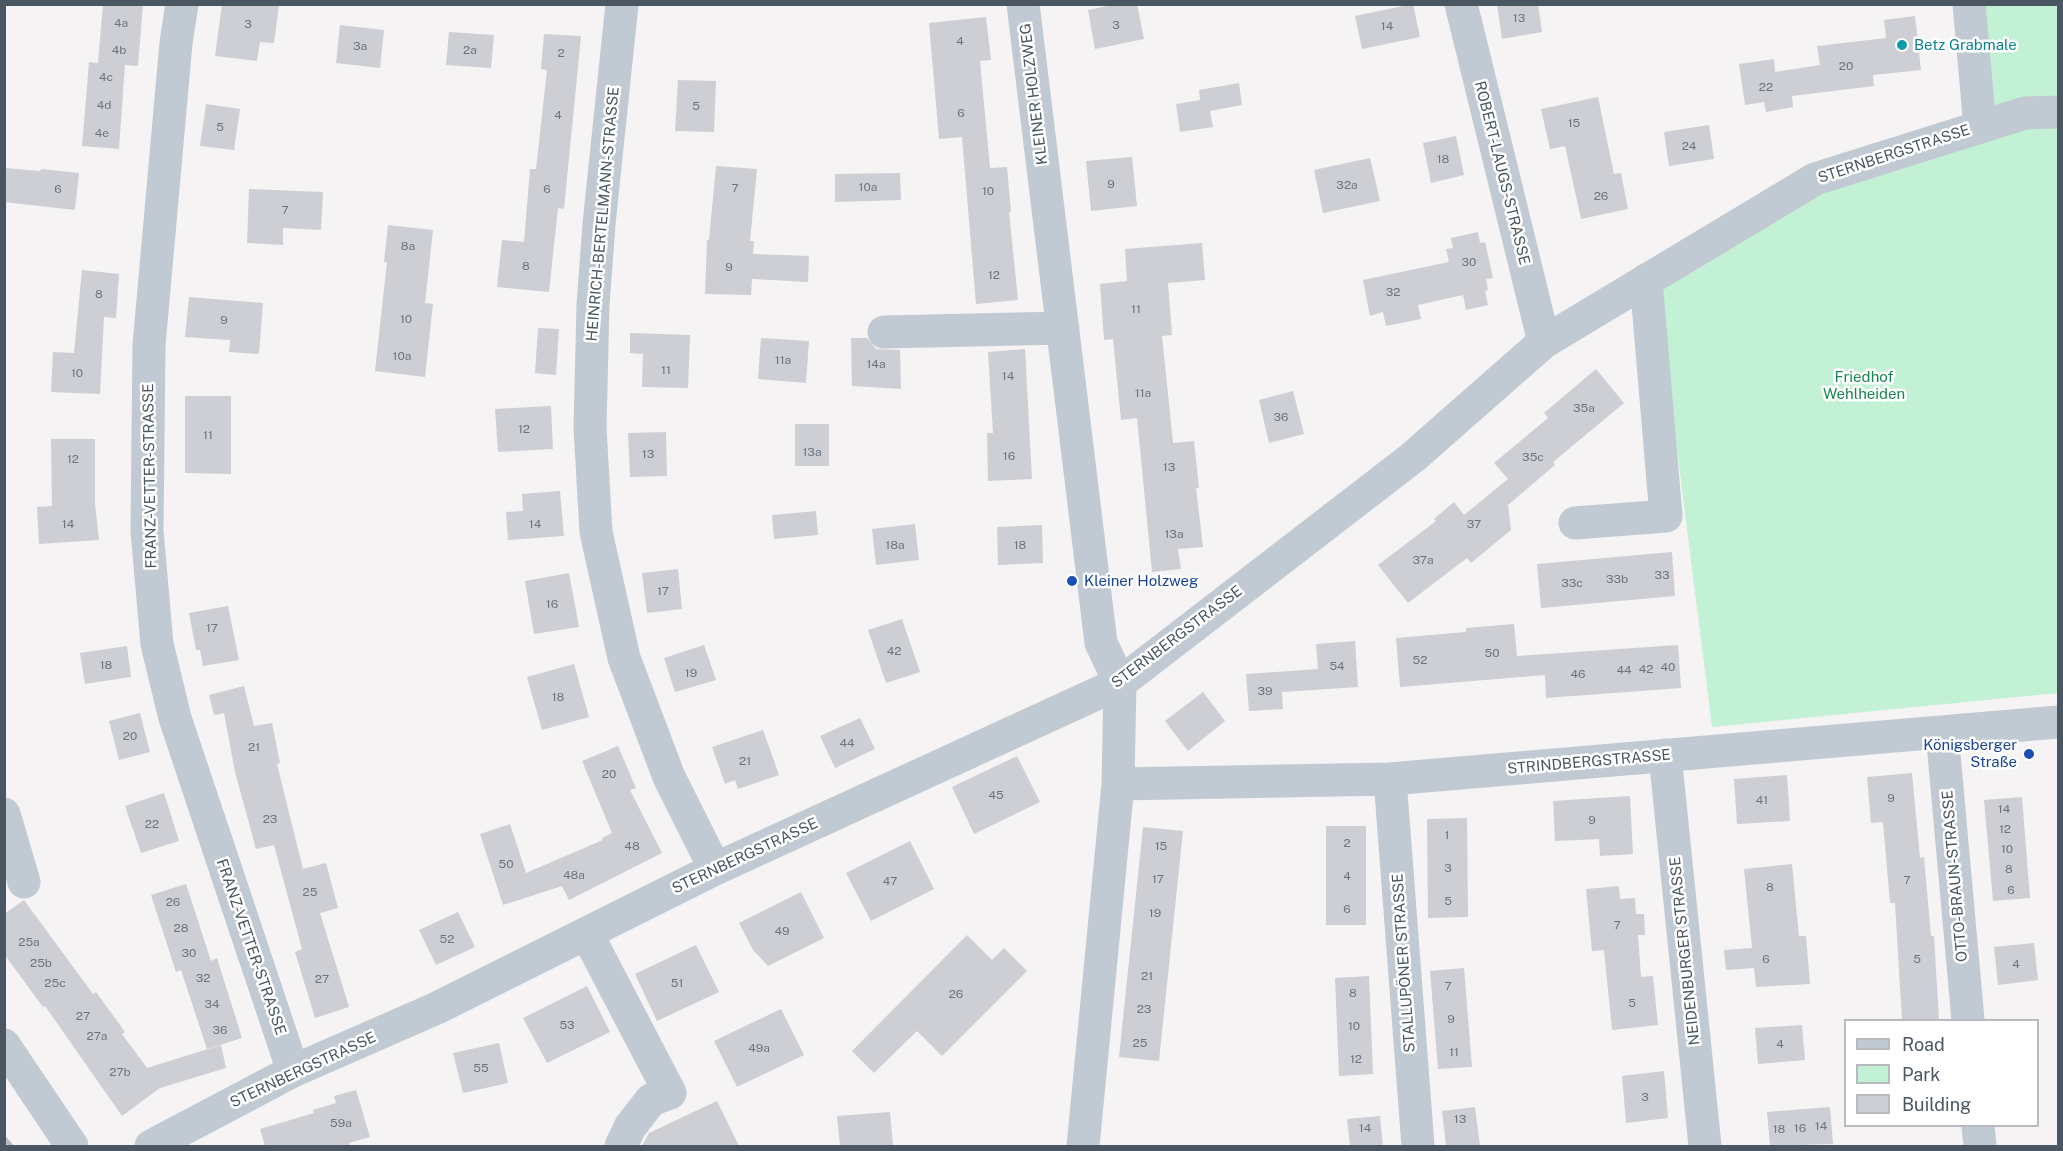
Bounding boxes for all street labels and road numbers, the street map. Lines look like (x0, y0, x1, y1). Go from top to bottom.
street label: KLEINER HOLZWEG (1016, 22, 1052, 166)
street label: ROBERT-LAUGS-STRASSE (1470, 79, 1534, 267)
street label: HEINRICH-BERTELMANN-STRASSE (583, 86, 623, 342)
street label: STERNBERGSTRASSE (1816, 121, 1972, 187)
street label: FRANZ-VETTER-STRASSE (139, 383, 161, 569)
street label: STERNBERGSTRASSE (1108, 582, 1246, 692)
street label: STRINDBERGSTRASSE (1506, 746, 1672, 778)
street label: OTTO-BRAUN-STRASSE (1939, 789, 1971, 963)
street label: STERNBERGSTRASSE (669, 814, 821, 898)
street label: NEIDENBURGER STRASSE (1666, 856, 1704, 1046)
street label: FRANZ-VETTER-STRASSE (212, 857, 290, 1037)
street label: STALLUPÖNER STRASSE (1389, 873, 1419, 1053)
street label: STERNBERGSTRASSE (227, 1028, 379, 1112)

